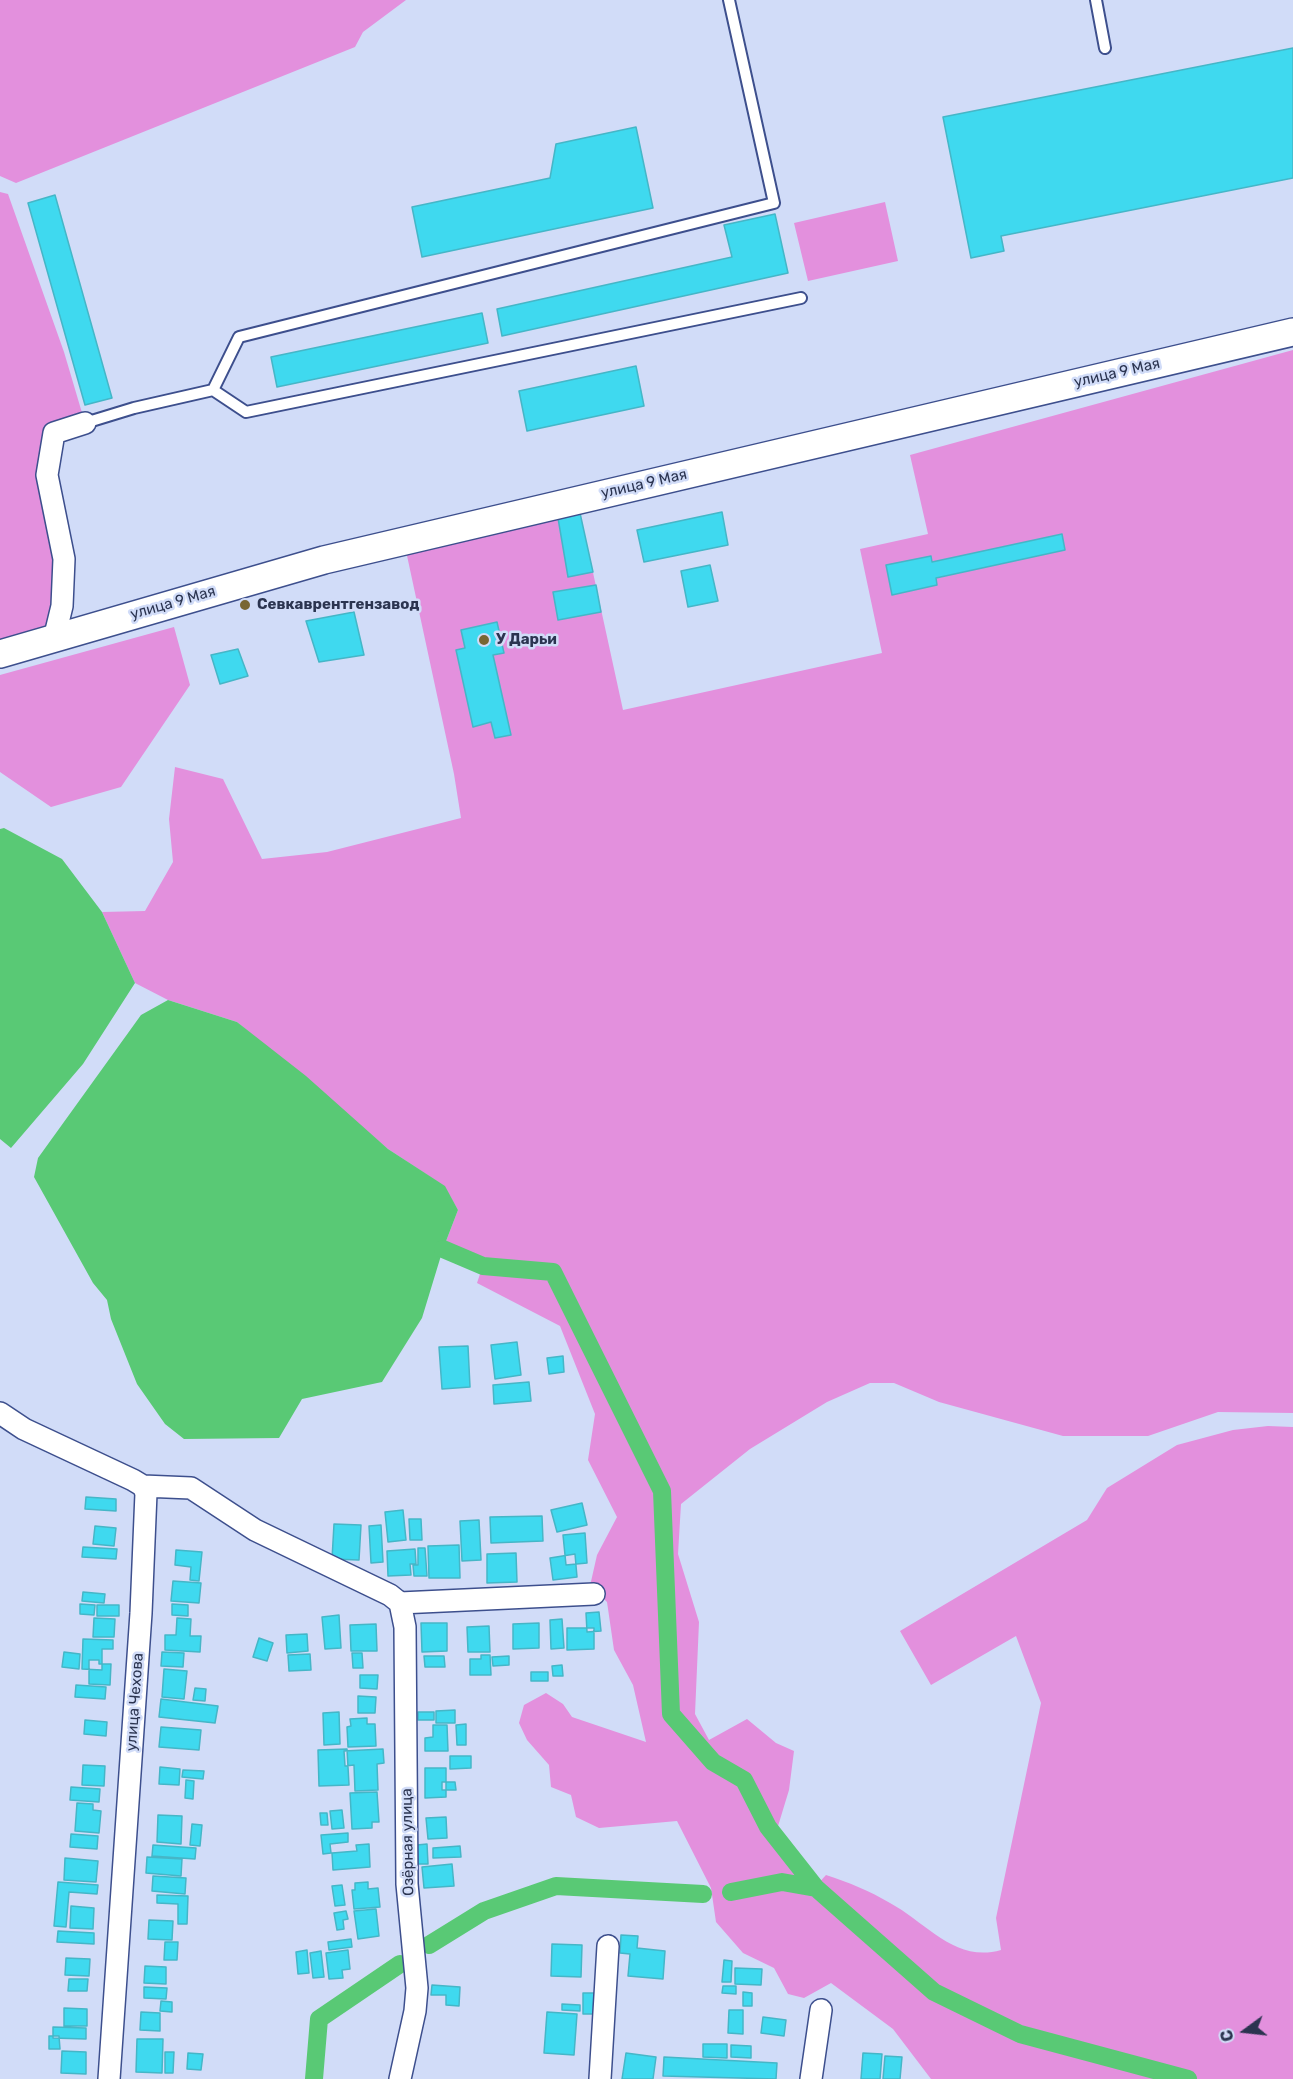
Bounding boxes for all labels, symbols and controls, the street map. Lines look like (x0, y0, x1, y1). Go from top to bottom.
street label: улица 9 Мая (1072, 354, 1162, 392)
street label: улица 9 Мая (599, 465, 689, 503)
street label: улица 9 Мая (128, 582, 218, 624)
place label: Севкаврентгензавод (257, 596, 419, 614)
marker: Севкаврентгензавод (238, 598, 252, 612)
place label: У Дарьи (496, 631, 557, 649)
marker: У Дарьи (477, 633, 491, 647)
street label: улица Чехова (123, 1652, 147, 1752)
street label: Озёрная улица (398, 1788, 418, 1896)
north arrow (1215, 2001, 1275, 2061)
text: С (1217, 2028, 1238, 2044)

